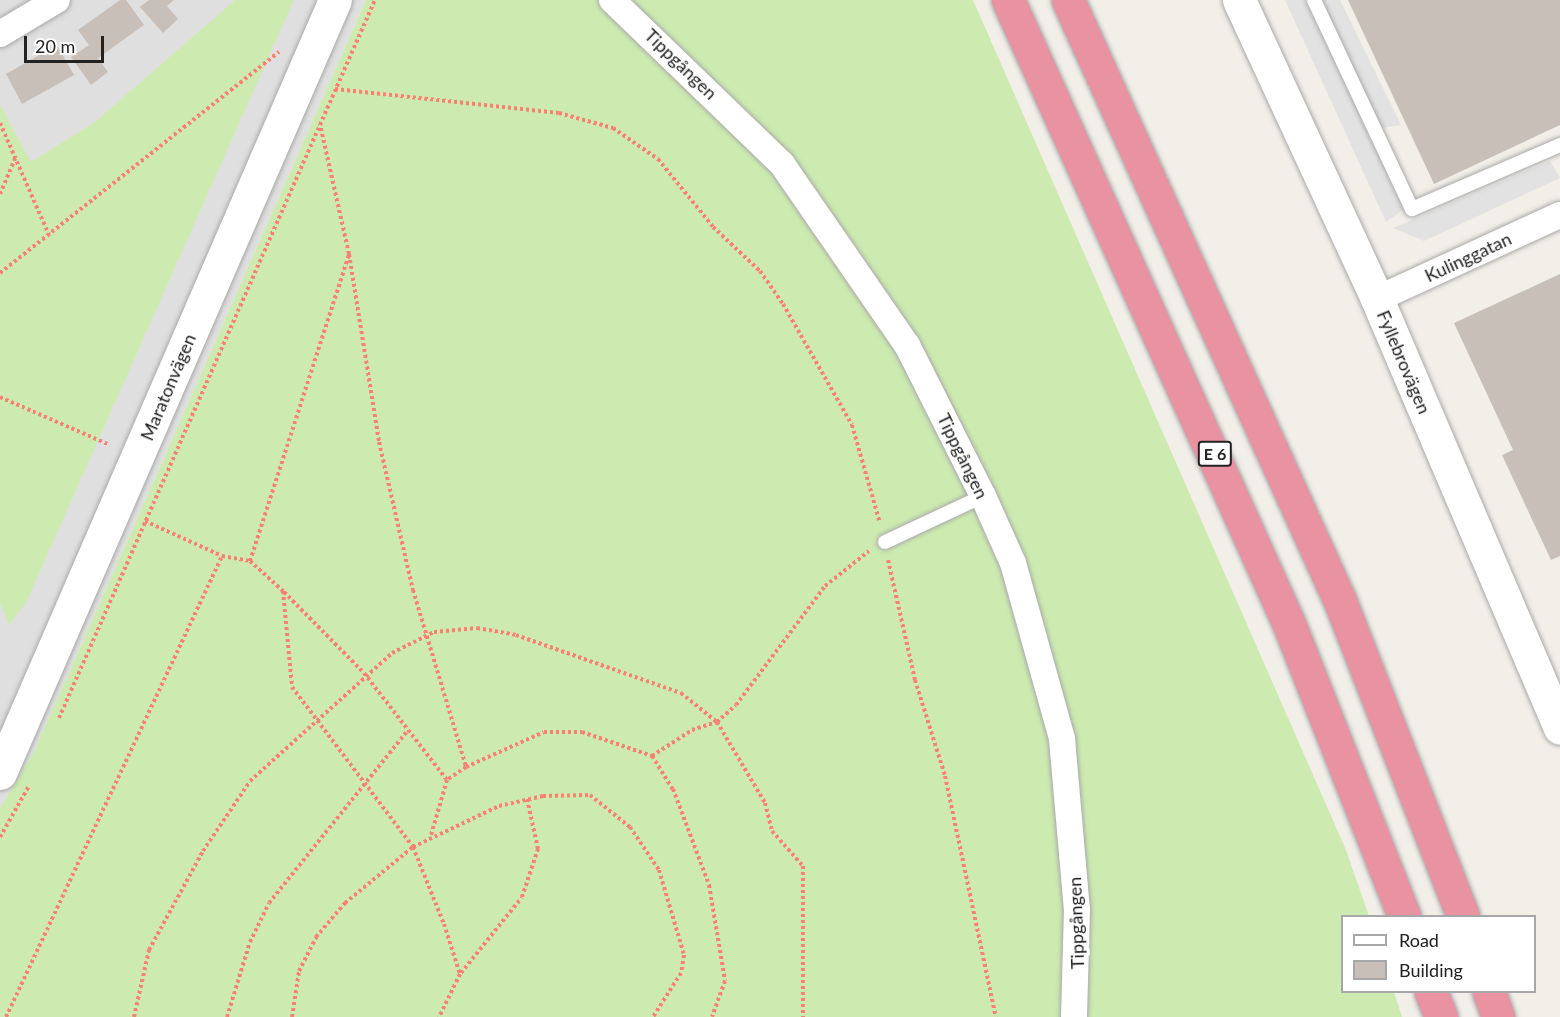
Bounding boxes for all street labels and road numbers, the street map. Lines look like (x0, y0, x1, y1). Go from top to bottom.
street label: Tippgången (640, 24, 722, 104)
street label: Kulinggatan (1421, 228, 1515, 286)
street label: Fyllebrovägen (1373, 307, 1435, 417)
street label: Maratonvägen (136, 330, 200, 444)
street label: Tippgången (933, 410, 993, 502)
road number: E 6 (1197, 441, 1233, 467)
street label: Tippgången (1064, 877, 1088, 969)

